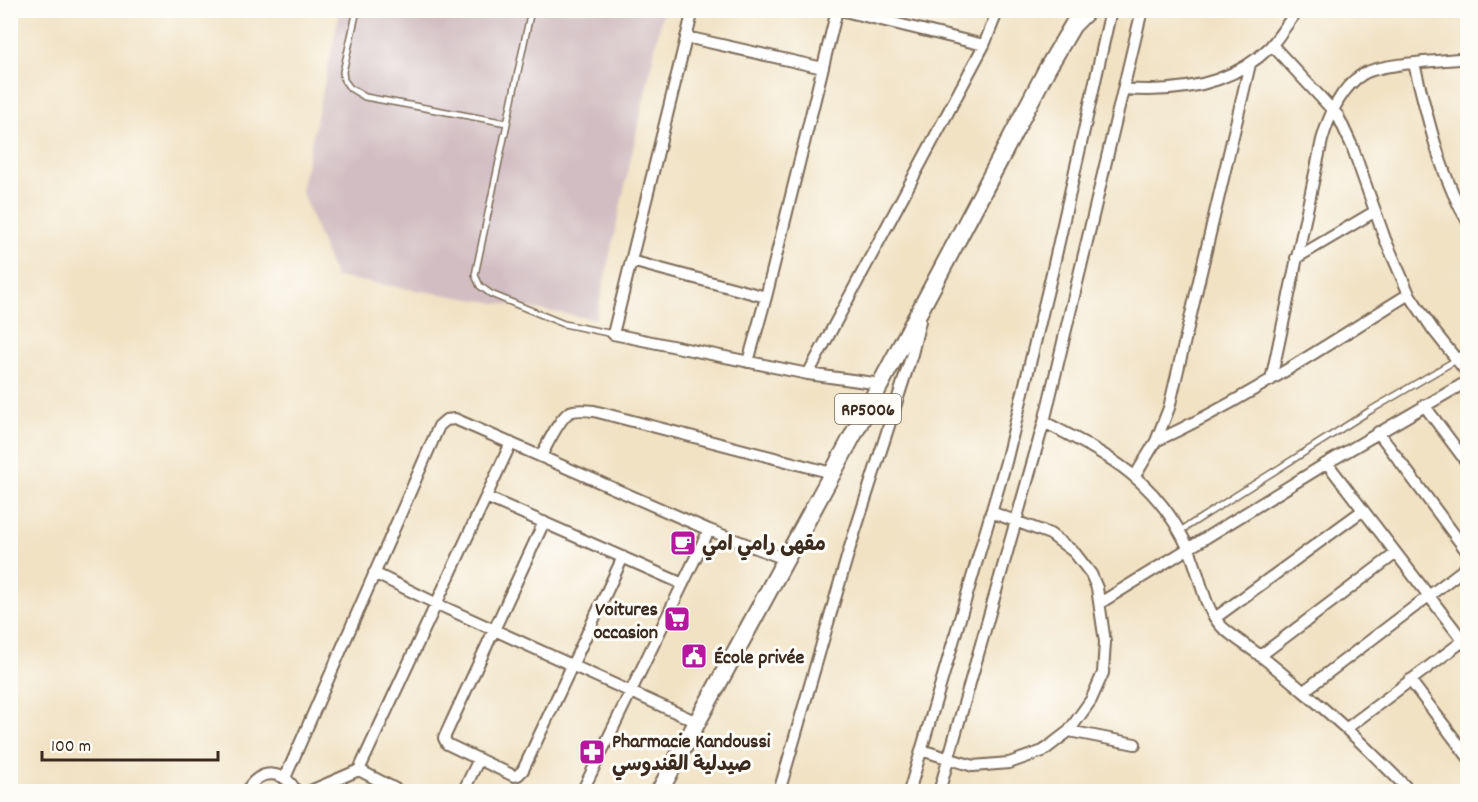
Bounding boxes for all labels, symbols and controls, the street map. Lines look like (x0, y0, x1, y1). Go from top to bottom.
road number: RP5006 (835, 394, 901, 424)
cafe icon: مقهى رامي امي (668, 528, 698, 558)
place label: مقهى رامي امي (702, 532, 826, 561)
place label: Voitures occasion (593, 597, 658, 648)
supermarket icon: Voitures occasion (662, 604, 692, 634)
public building icon: École privée (679, 641, 709, 671)
place label: École privée (714, 645, 804, 673)
scale bar (42, 724, 218, 762)
place label: Pharmacie Kandoussi صيدلية القندوسي (612, 729, 771, 781)
text: 100 m (51, 735, 91, 760)
pharmacy icon: Pharmacie Kandoussi صيدلية القندوسي (577, 737, 607, 767)

